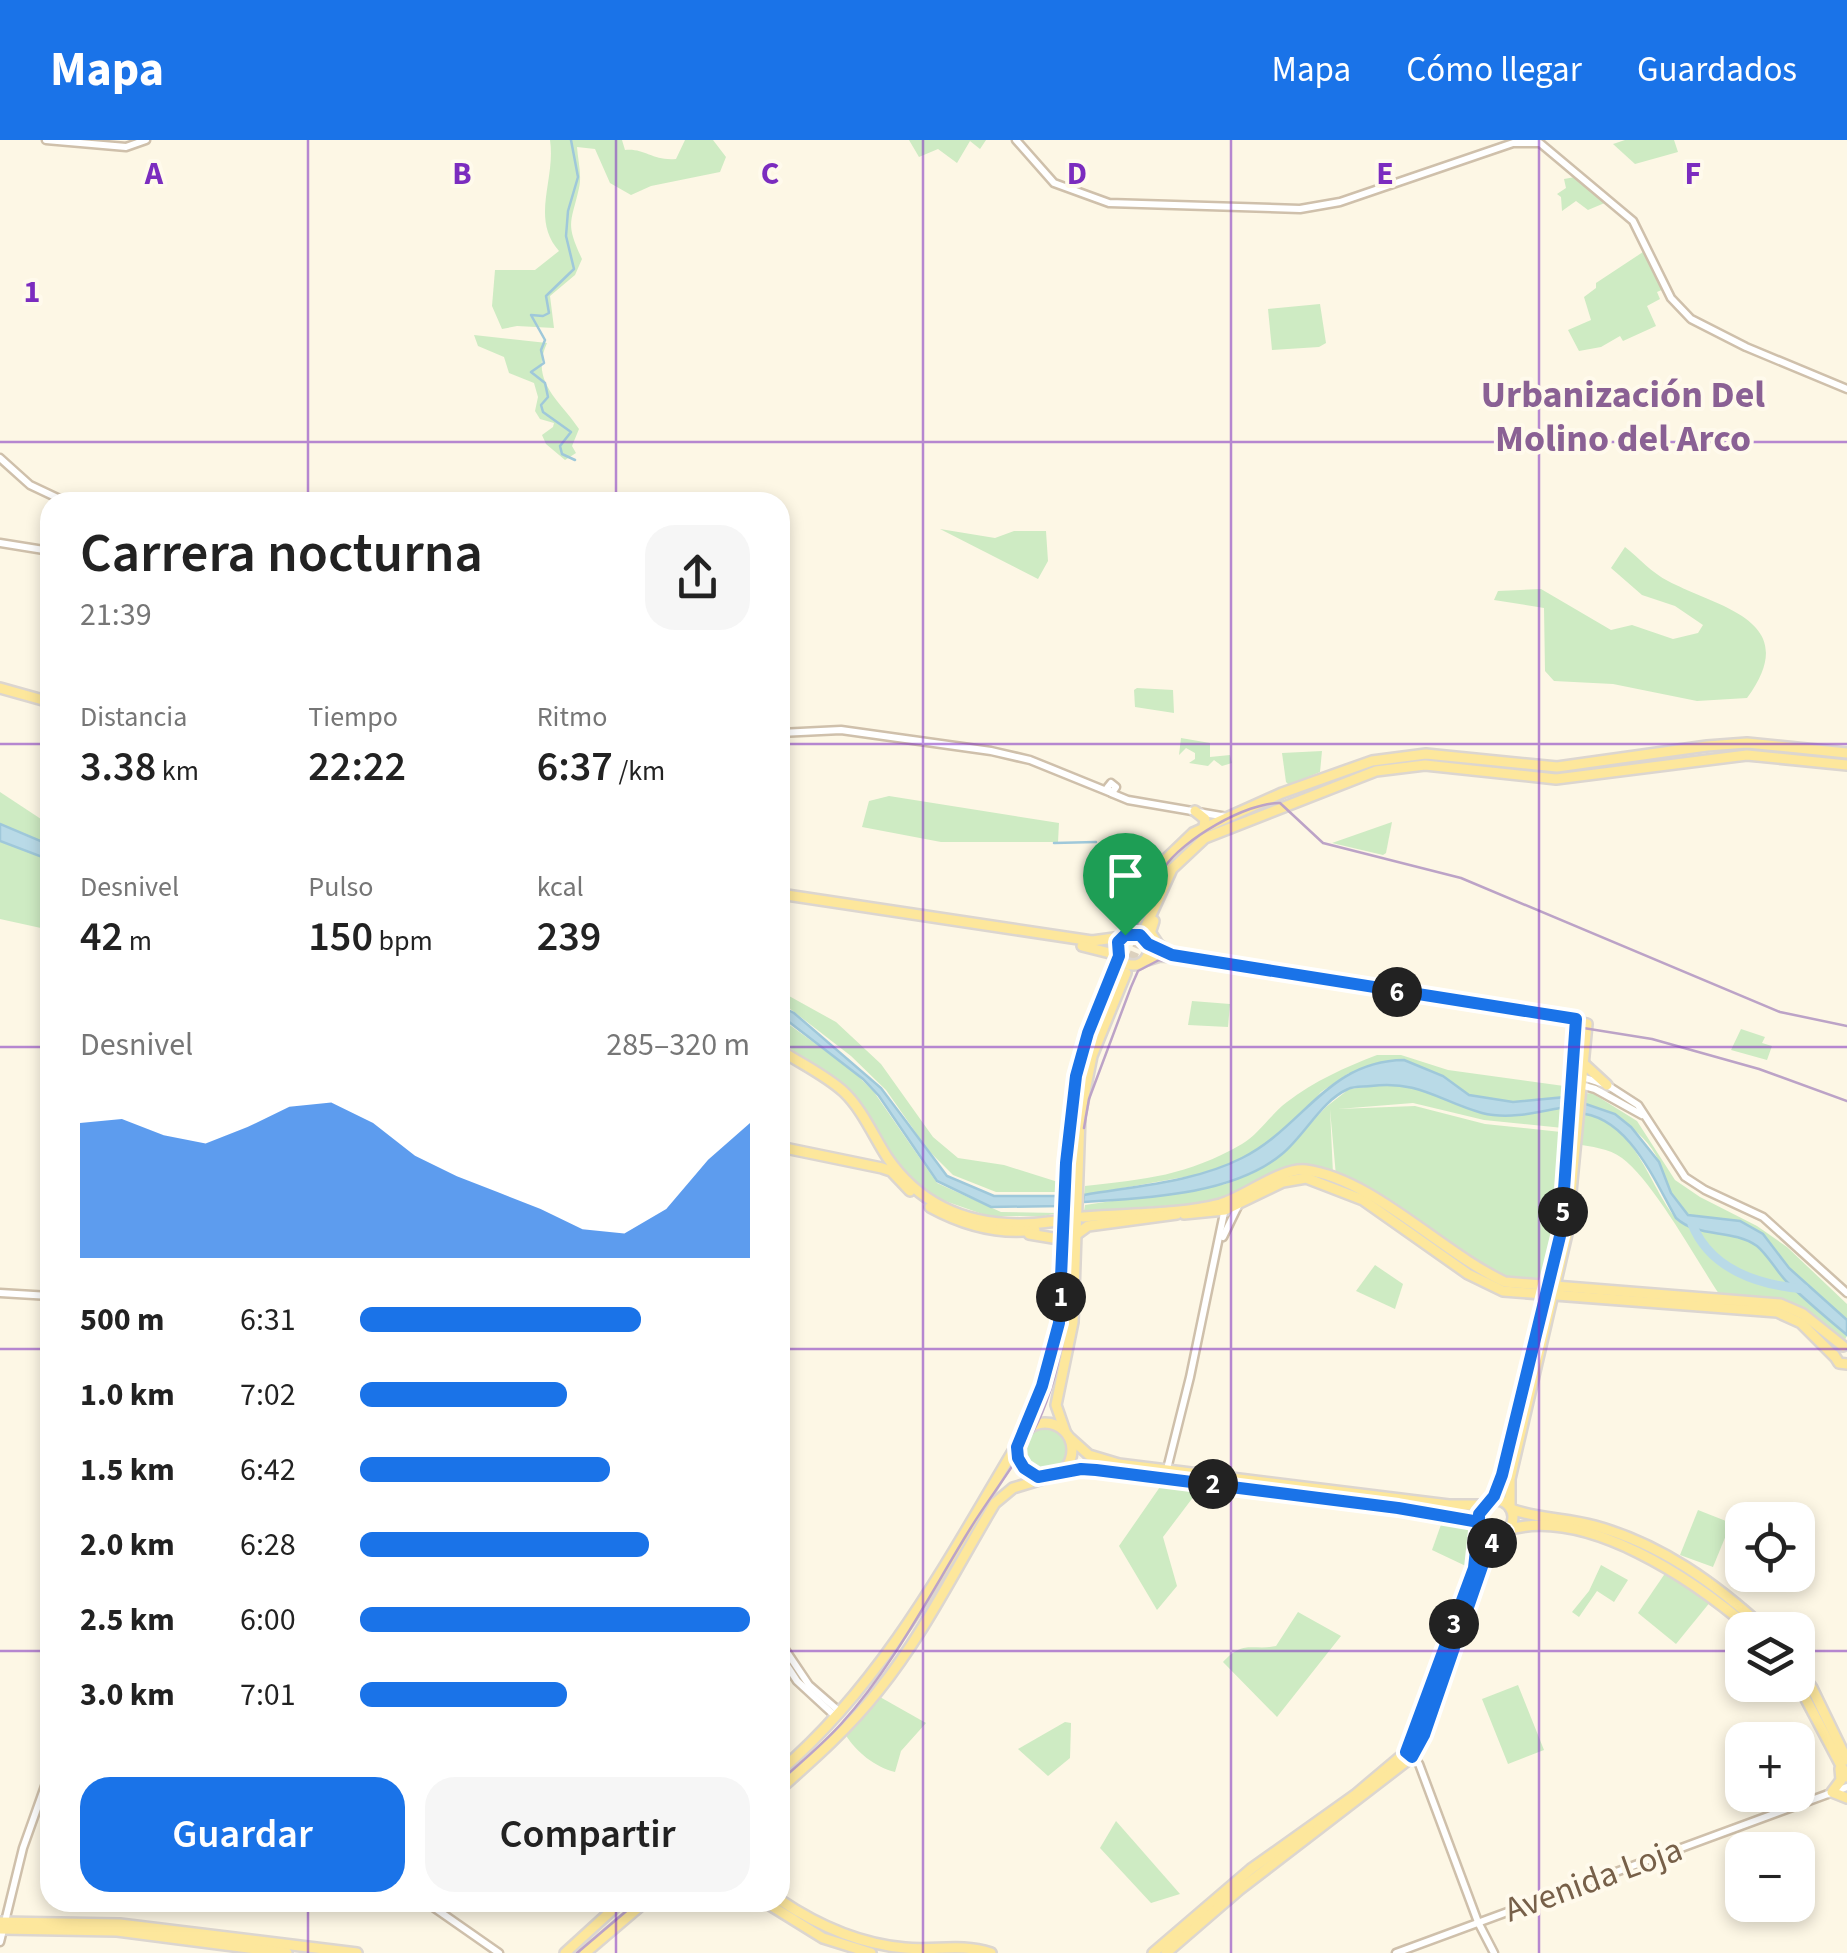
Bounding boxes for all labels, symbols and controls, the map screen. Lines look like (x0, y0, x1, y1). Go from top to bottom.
text: Mapa (50, 36, 164, 104)
text: Mapa (1272, 45, 1351, 95)
text: Cómo llegar (1406, 45, 1582, 95)
text: Guardados (1637, 45, 1797, 95)
text: A (144, 151, 164, 197)
text: B (452, 151, 472, 197)
text: C (761, 151, 779, 197)
text: D (1067, 151, 1087, 197)
text: E (1376, 151, 1394, 197)
text: F (1685, 151, 1701, 197)
text: 1 (24, 269, 40, 315)
district label: Urbanización Del Molino del Arco (1481, 368, 1765, 466)
text: Carrera nocturna (80, 515, 483, 593)
button: share (645, 525, 750, 630)
text: 21:39 (80, 592, 152, 638)
text: Distancia (80, 697, 187, 737)
text: Tiempo (308, 697, 398, 737)
text: Ritmo (537, 697, 607, 737)
text: 3.38 (80, 737, 156, 797)
text: 22:22 (308, 737, 406, 797)
text: 6:37 (537, 737, 613, 797)
text: km (156, 751, 199, 791)
text: /km (613, 751, 665, 791)
pin (1083, 833, 1168, 936)
icon: arrive (1098, 848, 1153, 903)
text: Desnivel (80, 867, 179, 907)
text: Pulso (308, 867, 373, 907)
text: kcal (537, 867, 584, 907)
text: 42 (80, 907, 123, 967)
text: 150 (308, 907, 373, 967)
text: 239 (537, 907, 601, 967)
text: m (123, 921, 152, 961)
text: bpm (373, 921, 433, 961)
pin: 6 (1372, 967, 1422, 1017)
text: 6 (1390, 972, 1404, 1012)
text: Desnivel (80, 1022, 193, 1068)
text: 285–320 m (606, 1022, 750, 1068)
pin: 5 (1538, 1187, 1588, 1237)
text: 5 (1556, 1192, 1570, 1232)
pin: 1 (1036, 1272, 1086, 1322)
text: 1 (1054, 1277, 1068, 1317)
text: 500 m (80, 1297, 165, 1343)
text: 6:31 (240, 1297, 296, 1343)
text: 1.0 km (80, 1372, 175, 1418)
text: 7:02 (240, 1372, 296, 1418)
text: 1.5 km (80, 1447, 175, 1493)
text: 6:42 (240, 1447, 296, 1493)
pin: 2 (1188, 1459, 1238, 1509)
text: 2 (1206, 1464, 1220, 1504)
map controls (1725, 1502, 1815, 1922)
button: locate (1725, 1502, 1815, 1592)
pin: 4 (1467, 1518, 1517, 1568)
text: 2.0 km (80, 1522, 175, 1568)
text: 6:28 (240, 1522, 296, 1568)
text: 4 (1485, 1523, 1499, 1563)
text: 2.5 km (80, 1597, 175, 1643)
text: 6:00 (240, 1597, 296, 1643)
pin: 3 (1429, 1599, 1479, 1649)
text: 3 (1447, 1604, 1461, 1644)
button: layers (1725, 1612, 1815, 1702)
text: 3.0 km (80, 1672, 175, 1718)
text: 7:01 (240, 1672, 296, 1718)
button: + (1725, 1722, 1815, 1812)
button: Guardar (80, 1777, 405, 1892)
button: Compartir (425, 1777, 750, 1892)
street label: Avenida Loja (1497, 1825, 1689, 1935)
button: − (1725, 1832, 1815, 1922)

